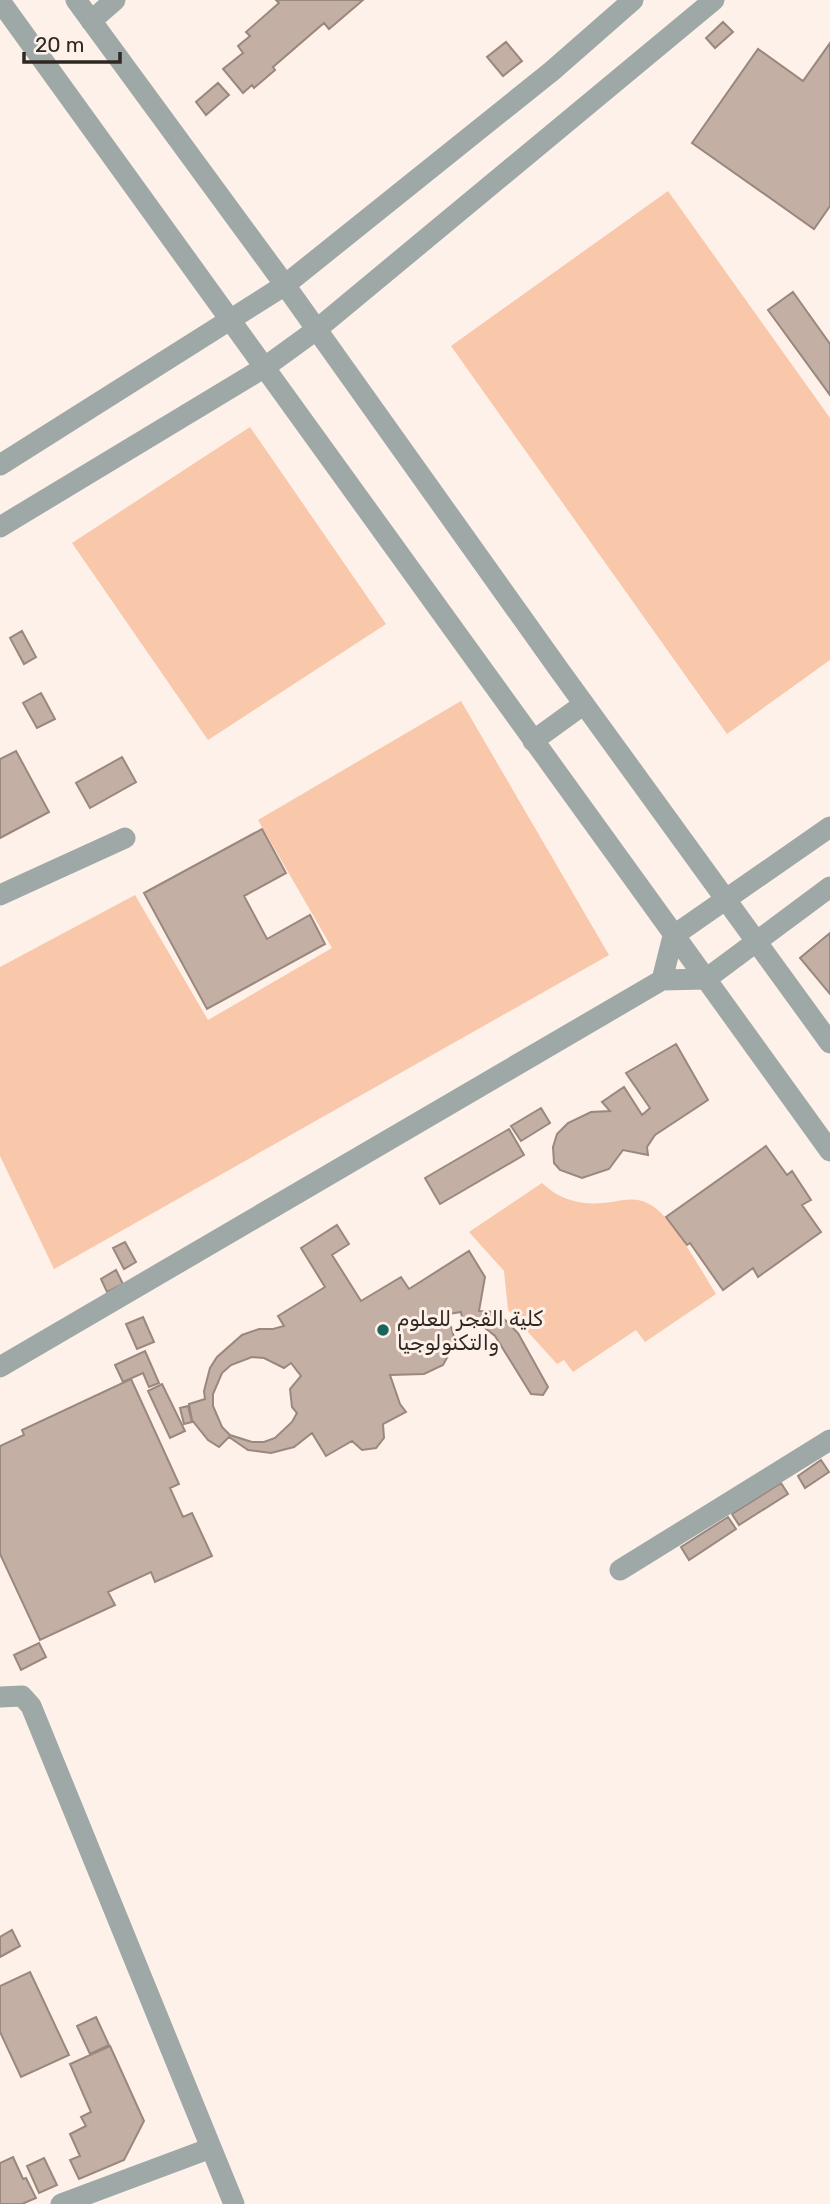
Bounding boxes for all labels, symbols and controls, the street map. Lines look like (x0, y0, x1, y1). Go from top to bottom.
scale bar (24, 21, 121, 65)
text: 20 m (35, 32, 84, 57)
place label: كلية الفجر للعلوم والتكنولوجيا (397, 1306, 543, 1356)
marker: كلية الفجر للعلوم والتكنولوجيا (375, 1322, 391, 1338)

